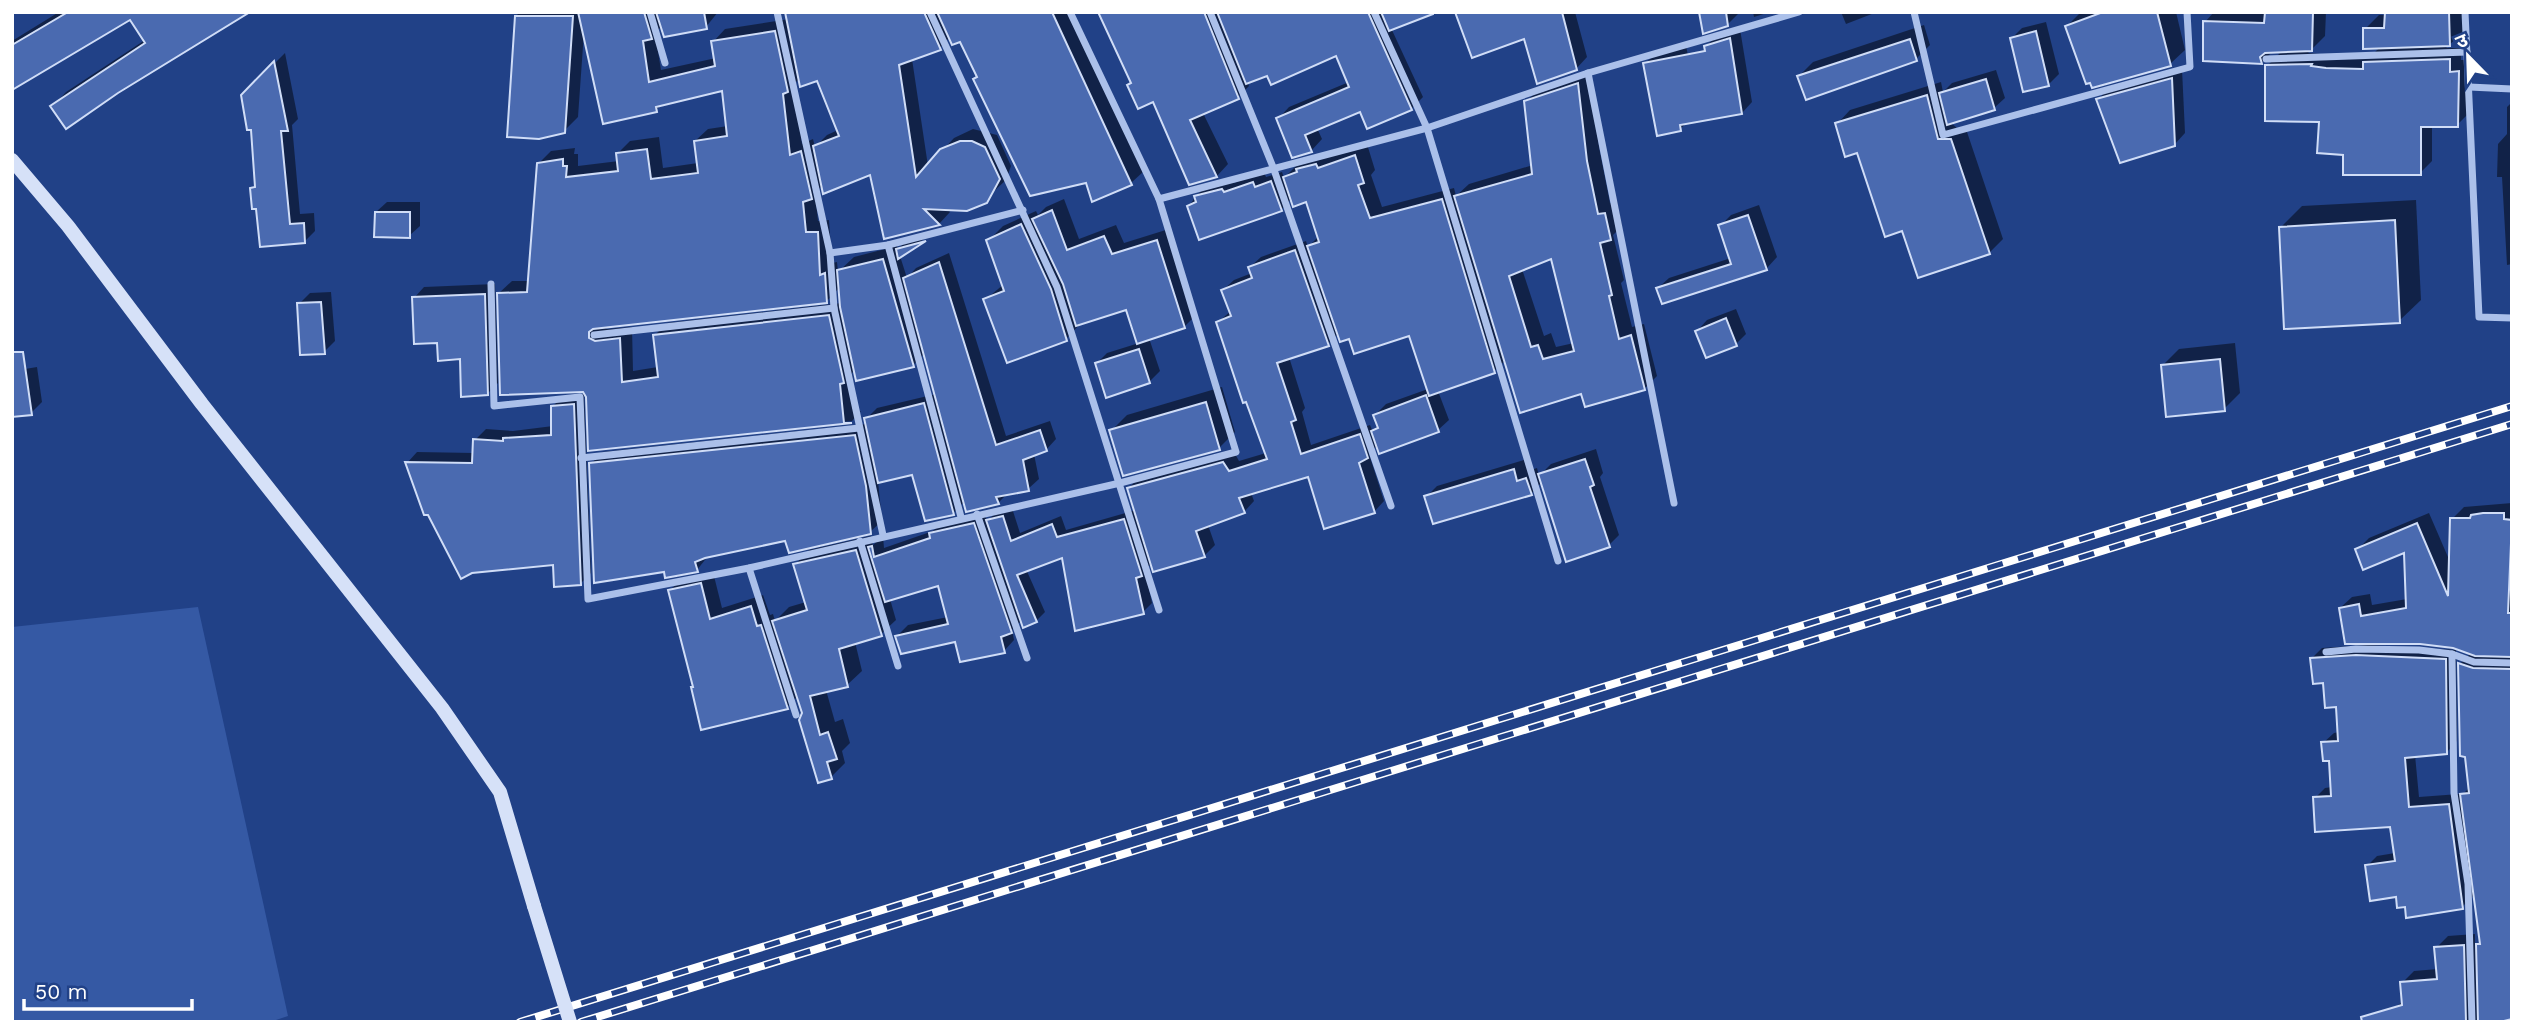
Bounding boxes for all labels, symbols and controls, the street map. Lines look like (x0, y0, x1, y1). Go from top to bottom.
north arrow (2433, 21, 2503, 91)
text: उ (2452, 28, 2472, 54)
scale bar (24, 968, 192, 1012)
text: 50 m (35, 979, 87, 1004)

